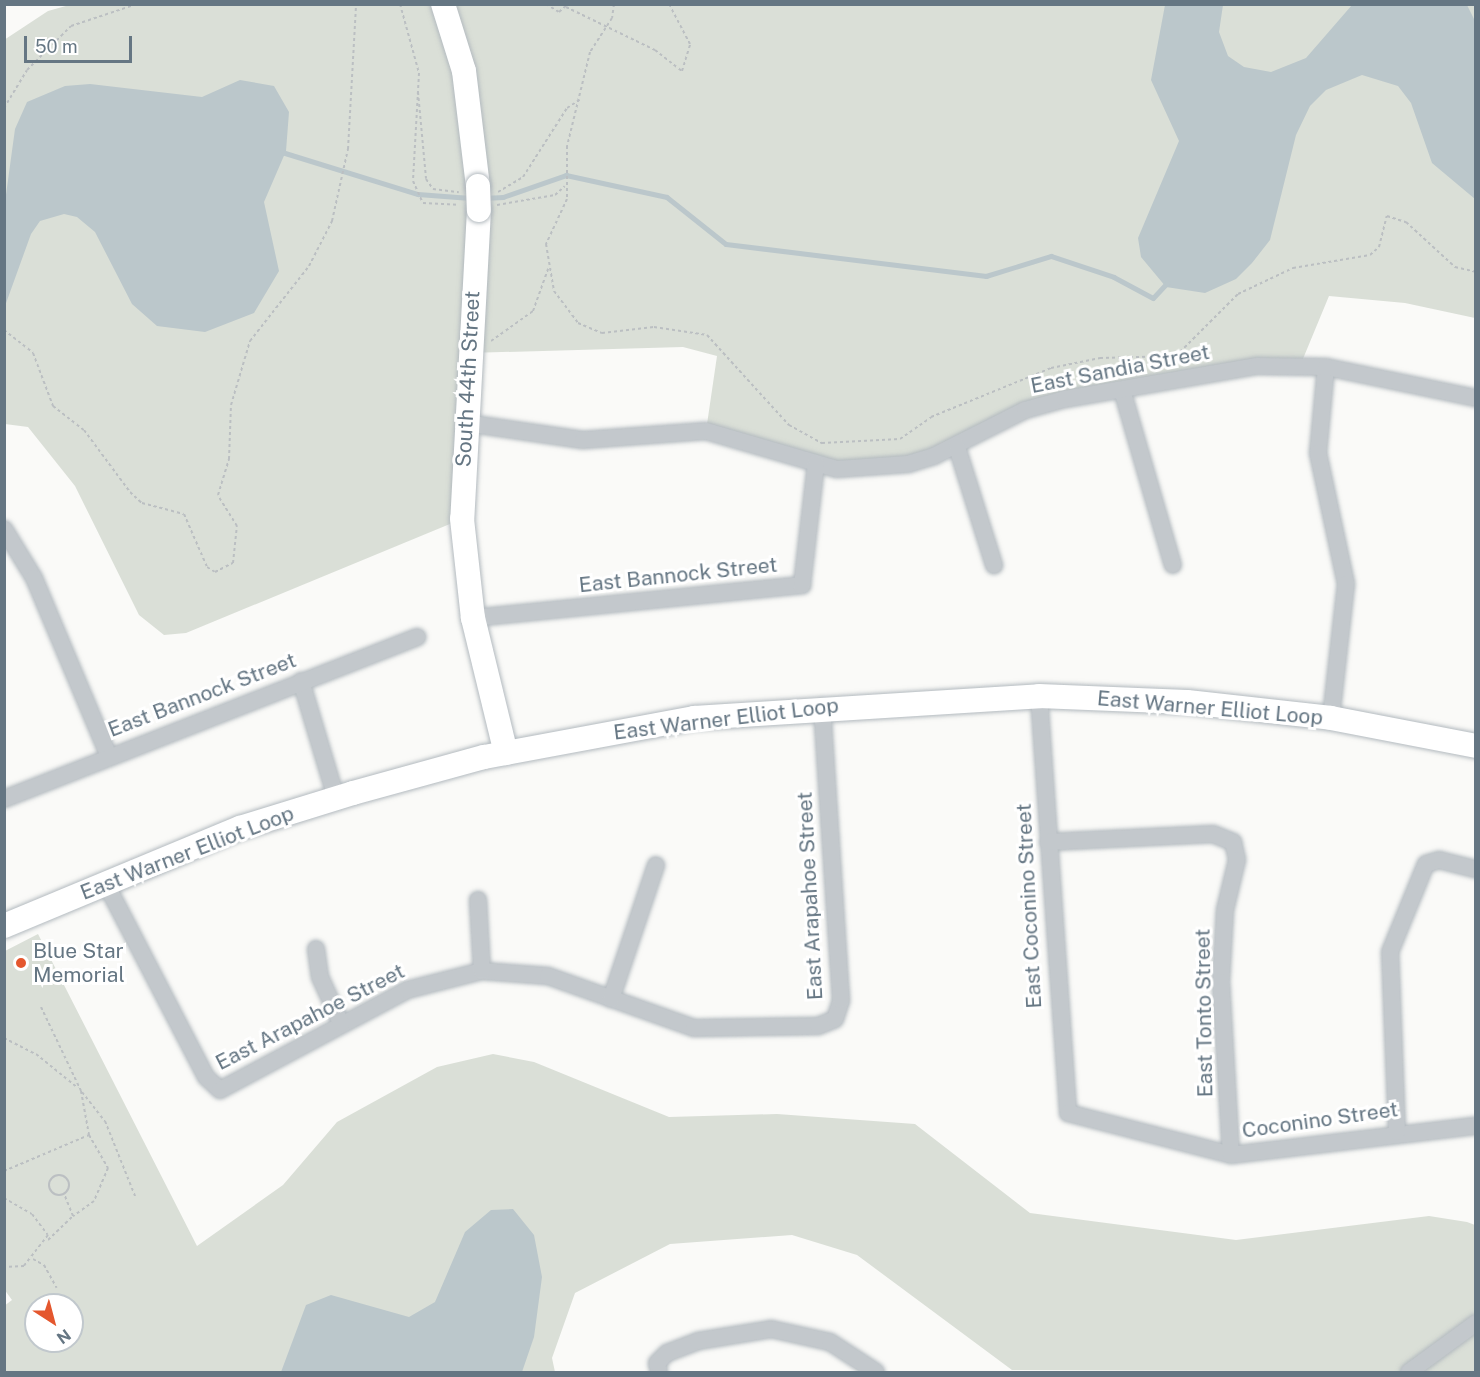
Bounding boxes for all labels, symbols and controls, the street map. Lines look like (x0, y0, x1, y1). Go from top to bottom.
scale bar (27, 24, 135, 62)
text: 50 m (35, 36, 78, 57)
street label: South 44th Street (451, 290, 485, 468)
street label: East Sandia Street (1028, 339, 1212, 399)
street label: East Bannock Street (578, 552, 778, 598)
street label: East Bannock Street (104, 648, 300, 742)
street label: East Warner Elliot Loop (1096, 686, 1324, 730)
street label: East Warner Elliot Loop (612, 693, 840, 745)
street label: East Arapahoe Street (792, 791, 828, 1001)
street label: East Warner Elliot Loop (76, 801, 298, 905)
street label: East Coconino Street (1011, 803, 1047, 1009)
street label: East Tonto Street (1190, 928, 1218, 1098)
place label: Blue Star Memorial (33, 938, 125, 988)
marker: Blue Star Memorial (14, 956, 28, 970)
street label: East Arapahoe Street (211, 958, 409, 1076)
street label: Coconino Street (1240, 1097, 1400, 1143)
north arrow (24, 1293, 84, 1353)
text: N (53, 1325, 74, 1348)

